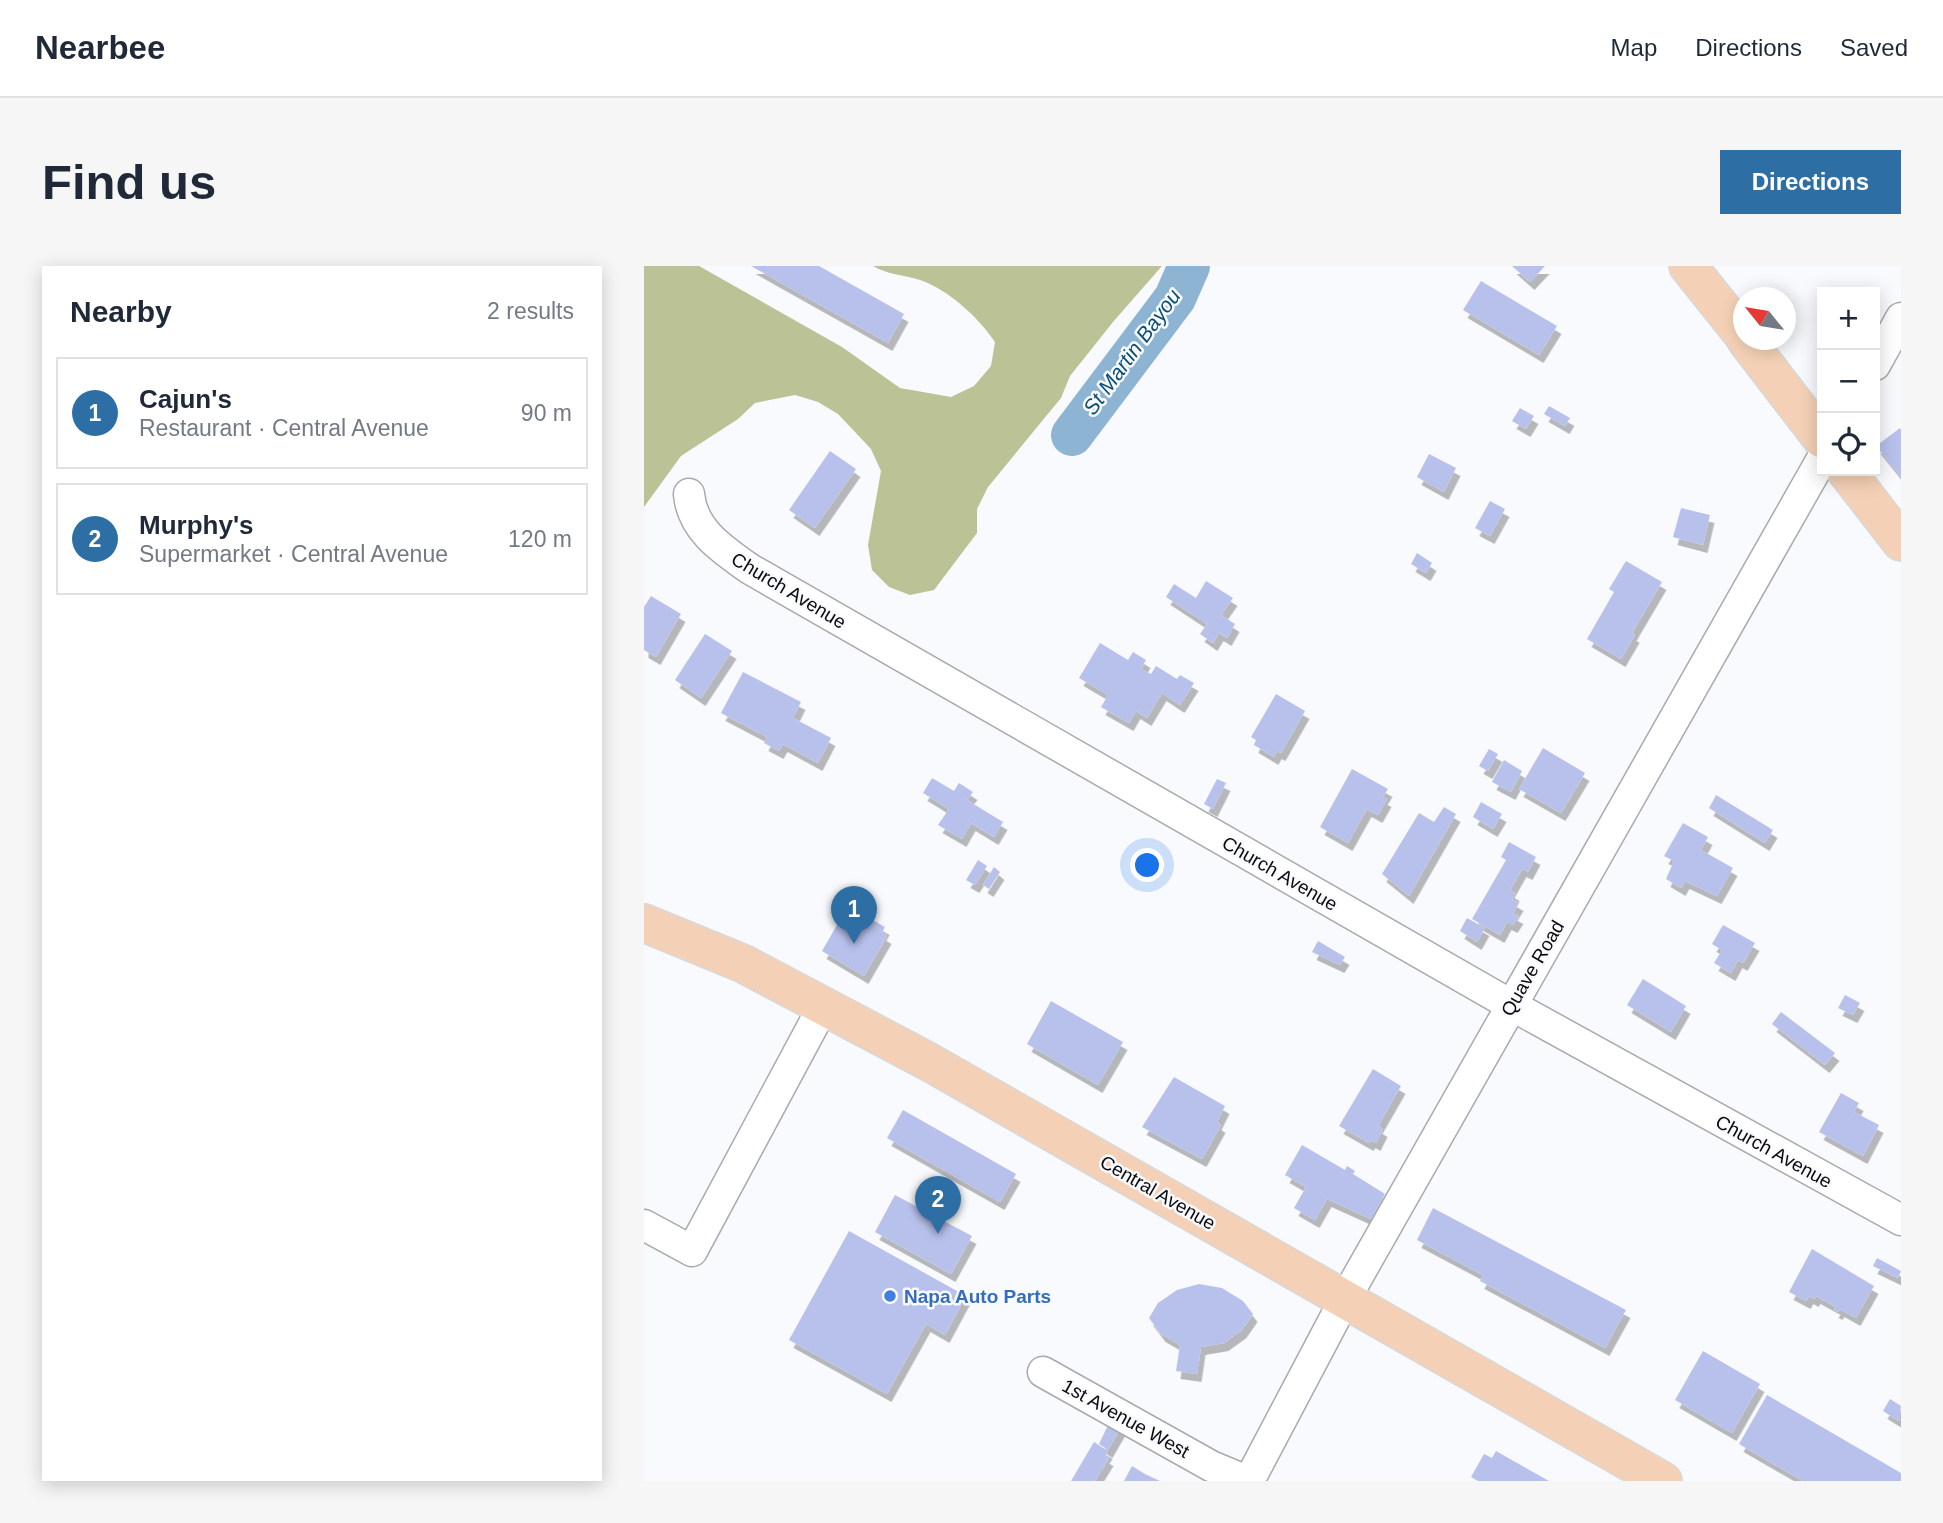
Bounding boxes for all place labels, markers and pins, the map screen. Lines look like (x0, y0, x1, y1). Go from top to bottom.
pin: 1 (831, 886, 877, 944)
pin: 2 (915, 1176, 961, 1234)
place label: Napa Auto Parts (904, 1286, 1051, 1307)
marker: Napa Auto Parts (882, 1288, 898, 1304)

